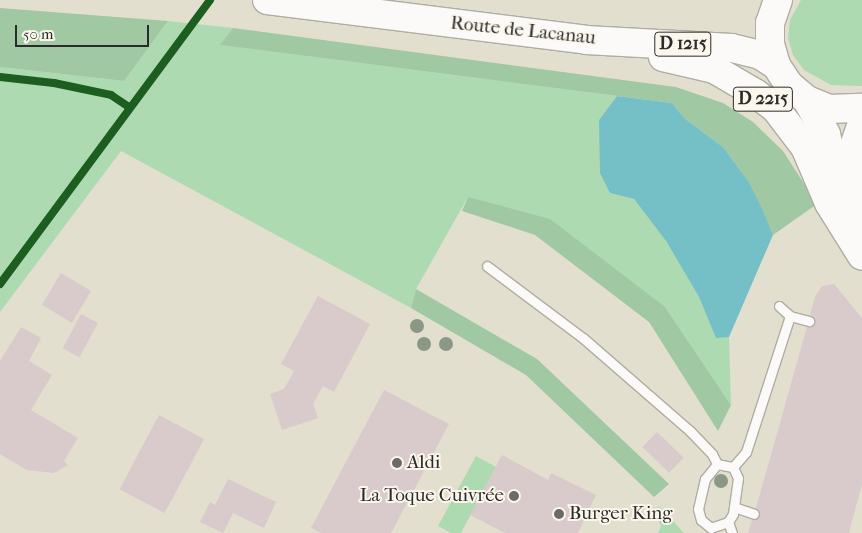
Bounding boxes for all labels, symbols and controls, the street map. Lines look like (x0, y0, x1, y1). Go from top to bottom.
street label: Route de Lacanau (449, 12, 597, 50)
scale bar (18, 15, 151, 47)
text: 50 m (23, 25, 53, 43)
road number: D 1215 (654, 29, 712, 60)
road number: D 2215 (732, 84, 794, 115)
place label: Aldi (407, 452, 440, 474)
marker: Aldi (391, 457, 403, 469)
place label: La Toque Cuivrée (360, 485, 504, 507)
marker: La Toque Cuivrée (508, 490, 520, 502)
place label: Burger King (569, 503, 672, 525)
marker: Burger King (553, 508, 565, 520)

